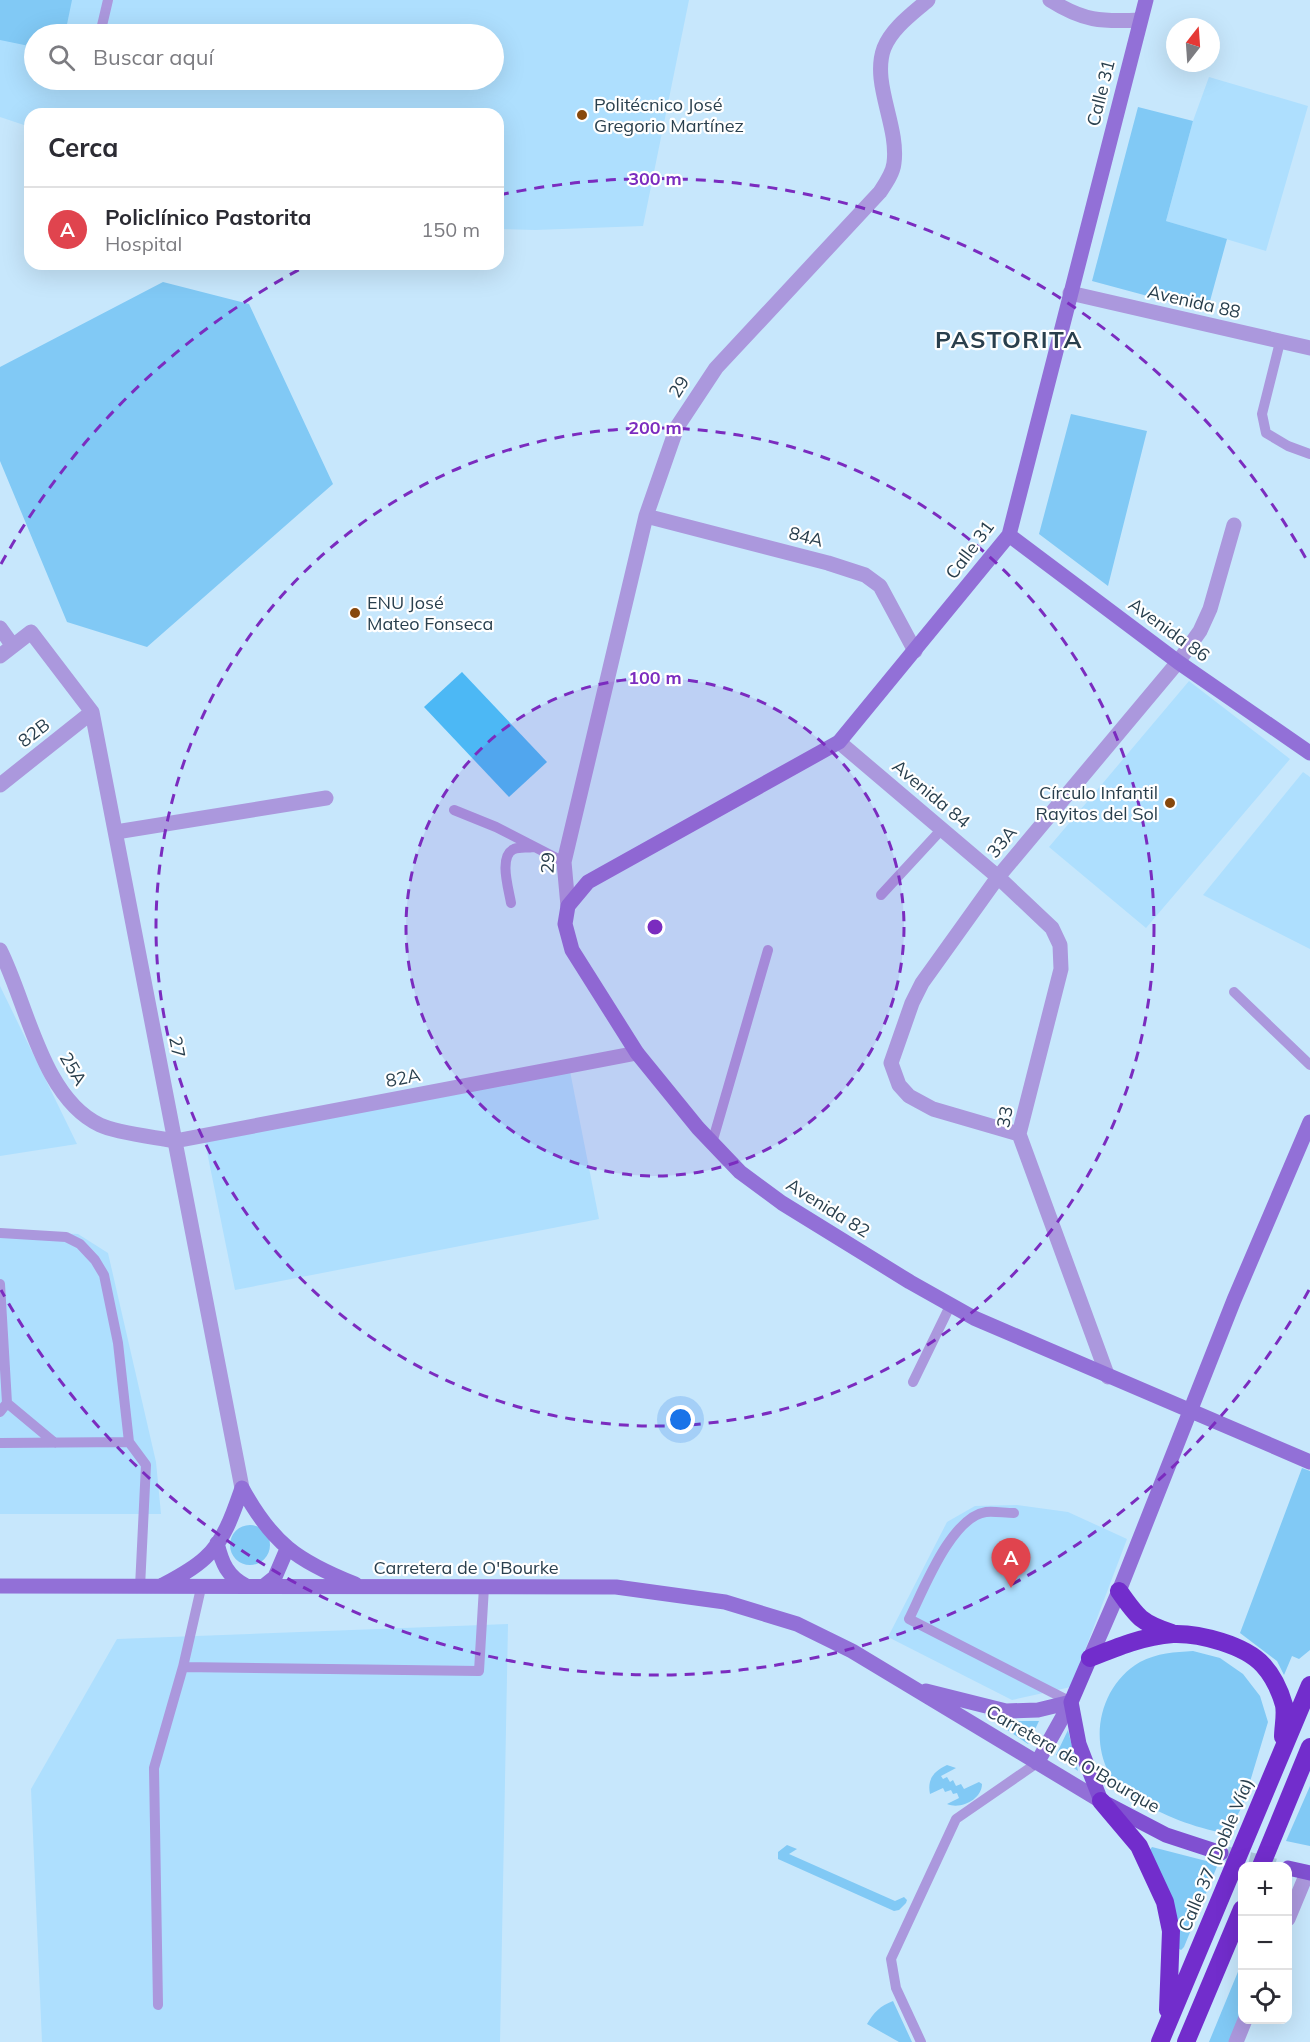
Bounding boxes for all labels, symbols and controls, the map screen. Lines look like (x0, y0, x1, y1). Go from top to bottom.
north arrow (1166, 18, 1220, 72)
search box (24, 24, 504, 90)
icon: search (45, 41, 78, 74)
text: Buscar aquí (93, 43, 214, 71)
street label: Calle 31 (1081, 57, 1120, 128)
place label: Politécnico José Gregorio Martínez (594, 93, 744, 137)
marker: Politécnico José Gregorio Martínez (575, 108, 589, 122)
text: Cerca (48, 131, 118, 164)
text: 300 m (628, 167, 682, 190)
text: Policlínico Pastorita (105, 203, 311, 231)
text: A (60, 217, 75, 242)
text: 150 m (421, 217, 480, 242)
text: Hospital (105, 231, 182, 256)
street label: Avenida 88 (1145, 280, 1243, 323)
district label: PASTORITA (935, 324, 1083, 354)
street label: 29 (663, 371, 694, 402)
text: 200 m (628, 416, 682, 439)
street label: Calle 31 (940, 516, 999, 584)
street label: 84A (786, 521, 826, 552)
place label: ENU José Mateo Fonseca (367, 591, 493, 635)
street label: Avenida 86 (1124, 592, 1214, 667)
marker: ENU José Mateo Fonseca (348, 606, 362, 620)
text: 100 m (628, 666, 682, 689)
street label: 82B (13, 713, 54, 752)
street label: Avenida 84 (888, 754, 975, 833)
place label: Círculo Infantil Rayitos del Sol (1036, 781, 1158, 825)
marker: Círculo Infantil Rayitos del Sol (1163, 796, 1177, 810)
street label: 33A (982, 821, 1022, 862)
street label: 29 (535, 852, 560, 874)
centre of rings (645, 917, 665, 937)
street label: 27 (164, 1034, 191, 1060)
street label: 25A (55, 1048, 92, 1090)
street label: 82A (384, 1063, 422, 1092)
street label: 33 (991, 1104, 1018, 1130)
street label: Avenida 82 (782, 1173, 875, 1242)
your location (666, 1405, 695, 1434)
pin: A (992, 1538, 1030, 1588)
street label: Carretera de O'Bourke (374, 1556, 558, 1579)
street label: Carretera de O'Bourque (982, 1699, 1164, 1818)
street label: Calle 37 (Doble Vía) (1173, 1775, 1258, 1935)
map controls (1238, 1862, 1292, 2024)
button: + (1238, 1862, 1292, 1916)
button: − (1238, 1916, 1292, 1970)
button: locate (1238, 1970, 1292, 2024)

